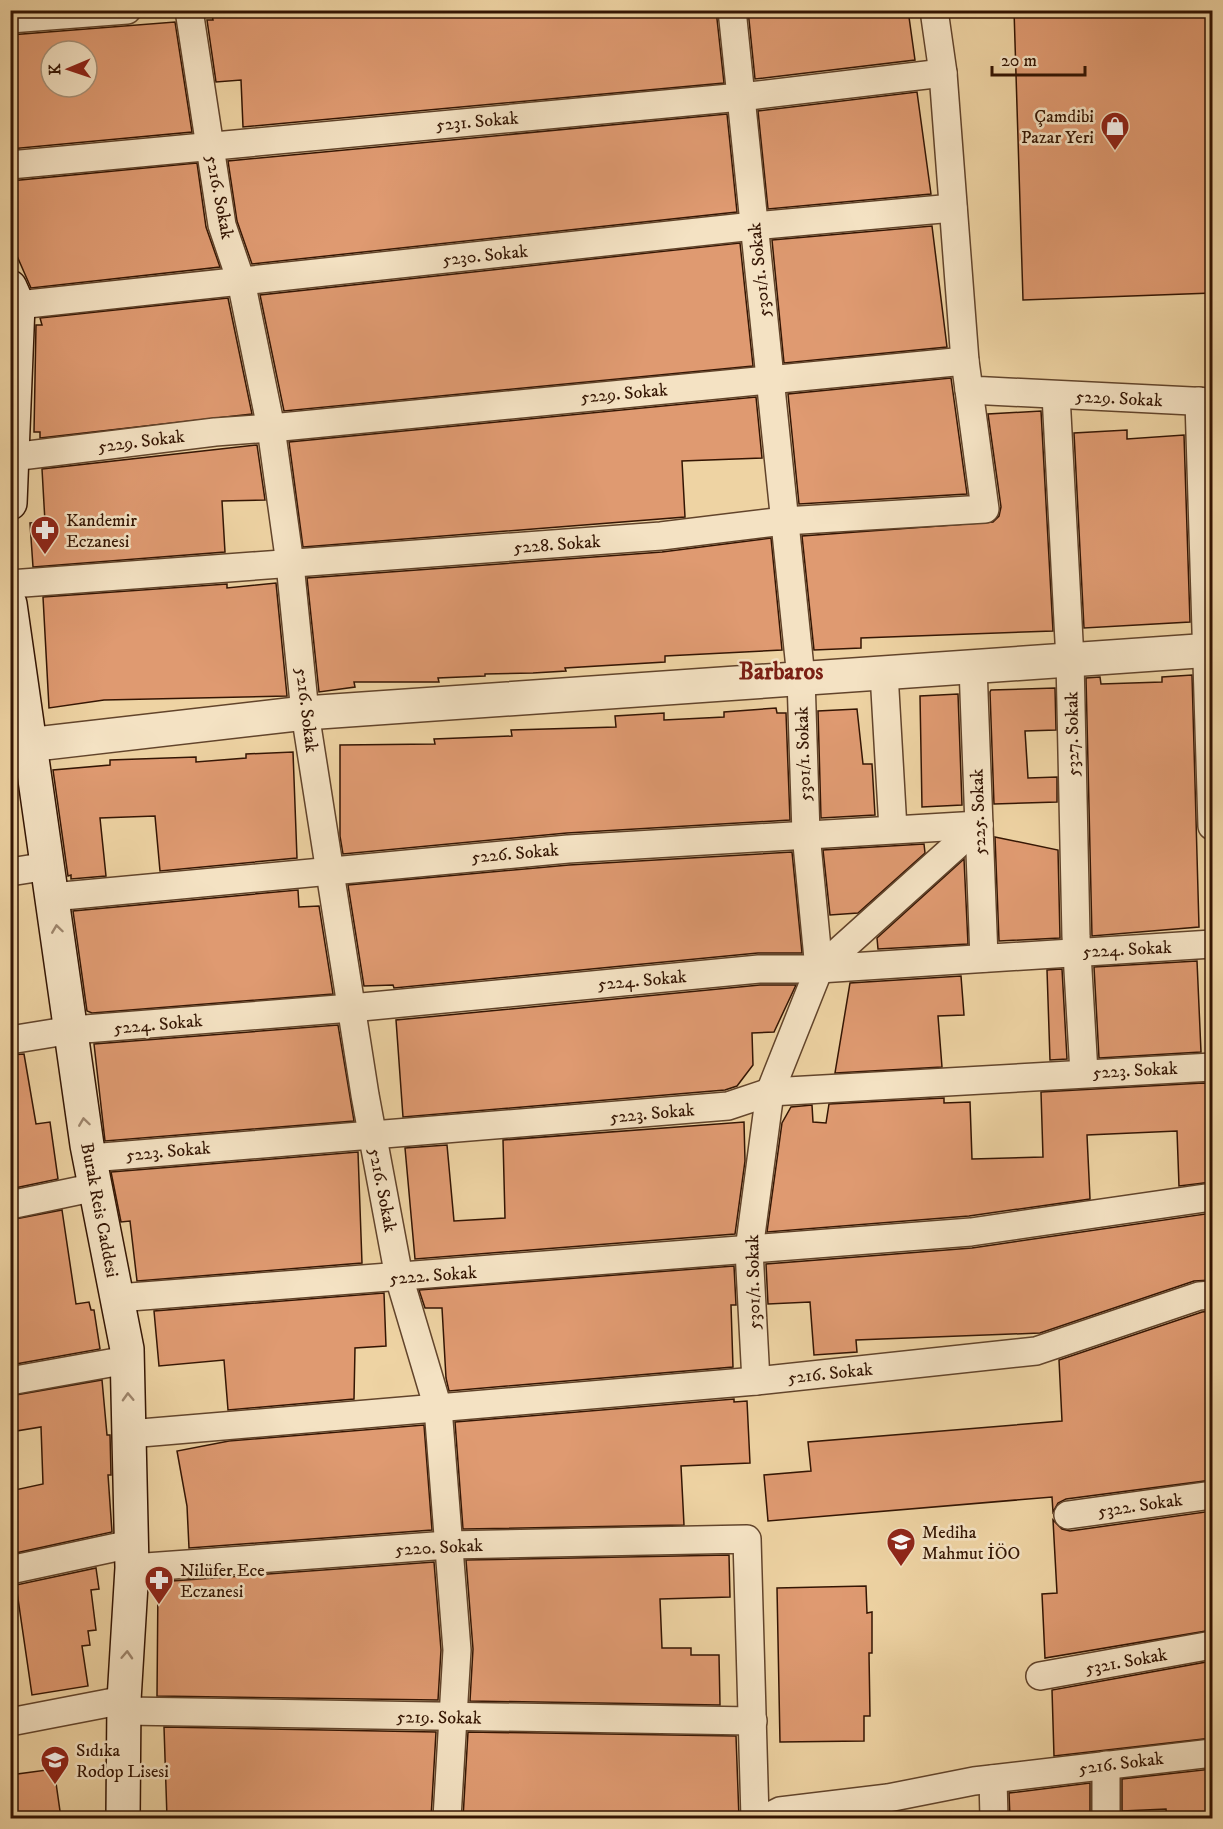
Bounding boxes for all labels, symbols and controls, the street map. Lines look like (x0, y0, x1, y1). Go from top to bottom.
north arrow (39, 39, 99, 99)
scale bar (992, 39, 1085, 77)
text: 20 m (1001, 50, 1037, 72)
text: K (45, 63, 65, 75)
place label: Çamdibi Pazar Yeri (1021, 106, 1094, 149)
street label: 5231. Sokak (435, 107, 519, 137)
shop icon: Çamdibi Pazar Yeri (1099, 110, 1131, 152)
street label: 5216. Sokak (200, 153, 238, 241)
street label: 5301/1. Sokak (744, 221, 776, 318)
street label: 5230. Sokak (441, 241, 529, 271)
street label: 5229. Sokak (580, 379, 669, 409)
street label: 5229. Sokak (1075, 386, 1163, 412)
street label: 5229. Sokak (96, 426, 186, 458)
place label: Kandemir Eczanesi (66, 510, 137, 553)
pharmacy icon: Kandemir Eczanesi (29, 514, 61, 556)
street label: 5228. Sokak (513, 531, 601, 559)
district label: Barbaros (739, 657, 823, 687)
street label: 5216. Sokak (290, 666, 322, 754)
street label: 5327. Sokak (1061, 691, 1085, 777)
street label: 5301/1. Sokak (791, 706, 817, 802)
street label: 5225. Sokak (966, 768, 992, 856)
street label: 5226. Sokak (470, 839, 560, 869)
one-way arrow (52, 925, 64, 934)
street label: 5224. Sokak (1082, 937, 1172, 963)
street label: 5224. Sokak (597, 966, 688, 996)
street label: 5224. Sokak (113, 1010, 204, 1040)
street label: 5223. Sokak (1092, 1058, 1178, 1084)
street label: 5223. Sokak (609, 1099, 696, 1129)
one-way arrow (79, 1118, 91, 1127)
street label: 5223. Sokak (125, 1137, 212, 1167)
street label: Burak Reis Caddesi (75, 1141, 123, 1279)
street label: 5216. Sokak (363, 1146, 401, 1234)
street label: 5301/1. Sokak (742, 1234, 766, 1330)
street label: 5222. Sokak (389, 1262, 478, 1290)
street label: 5216. Sokak (786, 1359, 874, 1389)
one-way arrow (122, 1393, 135, 1402)
street label: 5322. Sokak (1096, 1489, 1184, 1523)
place label: Mediha Mahmut İÖO (922, 1522, 1020, 1565)
school or university icon: Mediha Mahmut İÖO (885, 1526, 917, 1568)
street label: 5220. Sokak (395, 1535, 484, 1561)
place label: Nilüfer Ece Eczanesi (180, 1560, 265, 1603)
pharmacy icon: Nilüfer Ece Eczanesi (143, 1564, 175, 1606)
street label: 5321. Sokak (1083, 1644, 1169, 1680)
one-way arrow (120, 1651, 133, 1660)
street label: 5219. Sokak (396, 1706, 482, 1730)
place label: Sıdıka Rodop Lisesi (76, 1740, 169, 1783)
school or university icon: Sıdıka Rodop Lisesi (39, 1744, 71, 1786)
street label: 5216. Sokak (1077, 1748, 1165, 1780)

